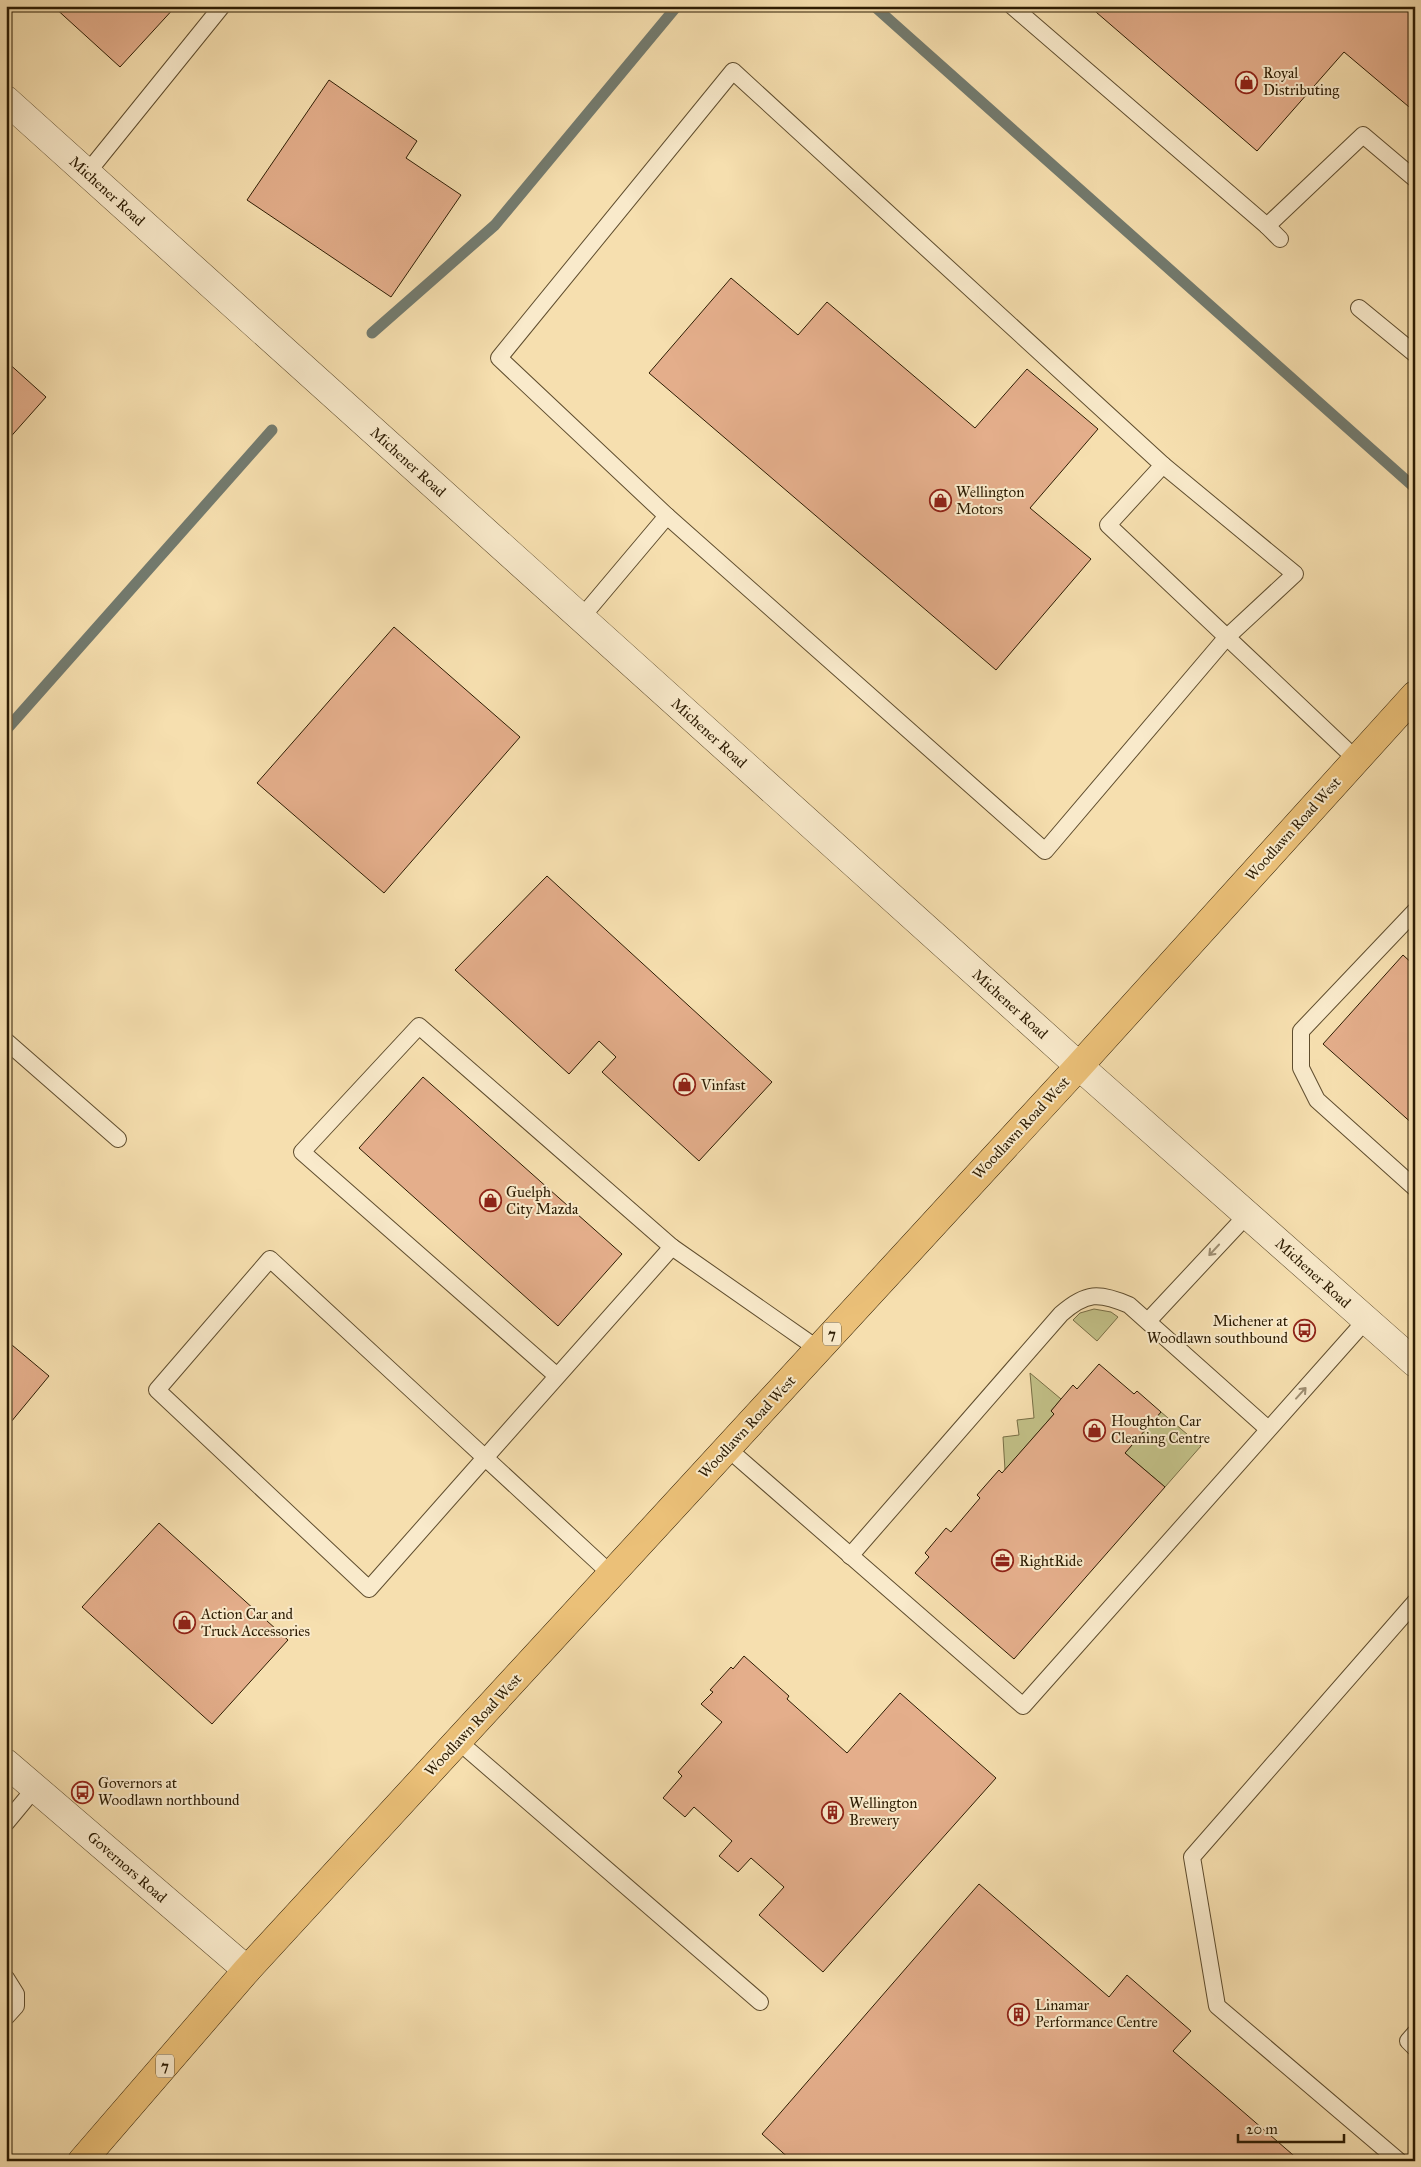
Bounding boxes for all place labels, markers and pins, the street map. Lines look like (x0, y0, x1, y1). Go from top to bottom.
place label: Royal Distributing (1263, 64, 1340, 99)
shop icon: Royal Distributing (1235, 70, 1259, 94)
place label: Wellington Motors (956, 483, 1024, 518)
shop icon: Wellington Motors (928, 489, 952, 513)
shop icon: Vinfast (673, 1073, 697, 1097)
place label: Vinfast (700, 1076, 747, 1094)
place label: Guelph City Mazda (506, 1183, 579, 1218)
shop icon: Guelph City Mazda (478, 1189, 502, 1213)
place label: Michener at Woodlawn southbound (1147, 1312, 1289, 1347)
bus stop icon: Michener at Woodlawn southbound (1292, 1318, 1316, 1342)
place label: Houghton Car Cleaning Centre (1111, 1412, 1210, 1447)
shop icon: Houghton Car Cleaning Centre (1083, 1418, 1107, 1442)
office icon: RightRide (991, 1549, 1015, 1573)
place label: RightRide (1019, 1552, 1083, 1570)
place label: Action Car and Truck Accessories (200, 1605, 310, 1640)
shop icon: Action Car and Truck Accessories (173, 1611, 197, 1635)
place label: Governors at Woodlawn northbound (98, 1774, 240, 1809)
bus stop icon: Governors at Woodlawn northbound (70, 1780, 94, 1804)
place label: Wellington Brewery (849, 1794, 917, 1829)
building icon: Wellington Brewery (821, 1800, 845, 1824)
place label: Linamar Performance Centre (1035, 1996, 1158, 2031)
building icon: Linamar Performance Centre (1007, 2002, 1031, 2026)

